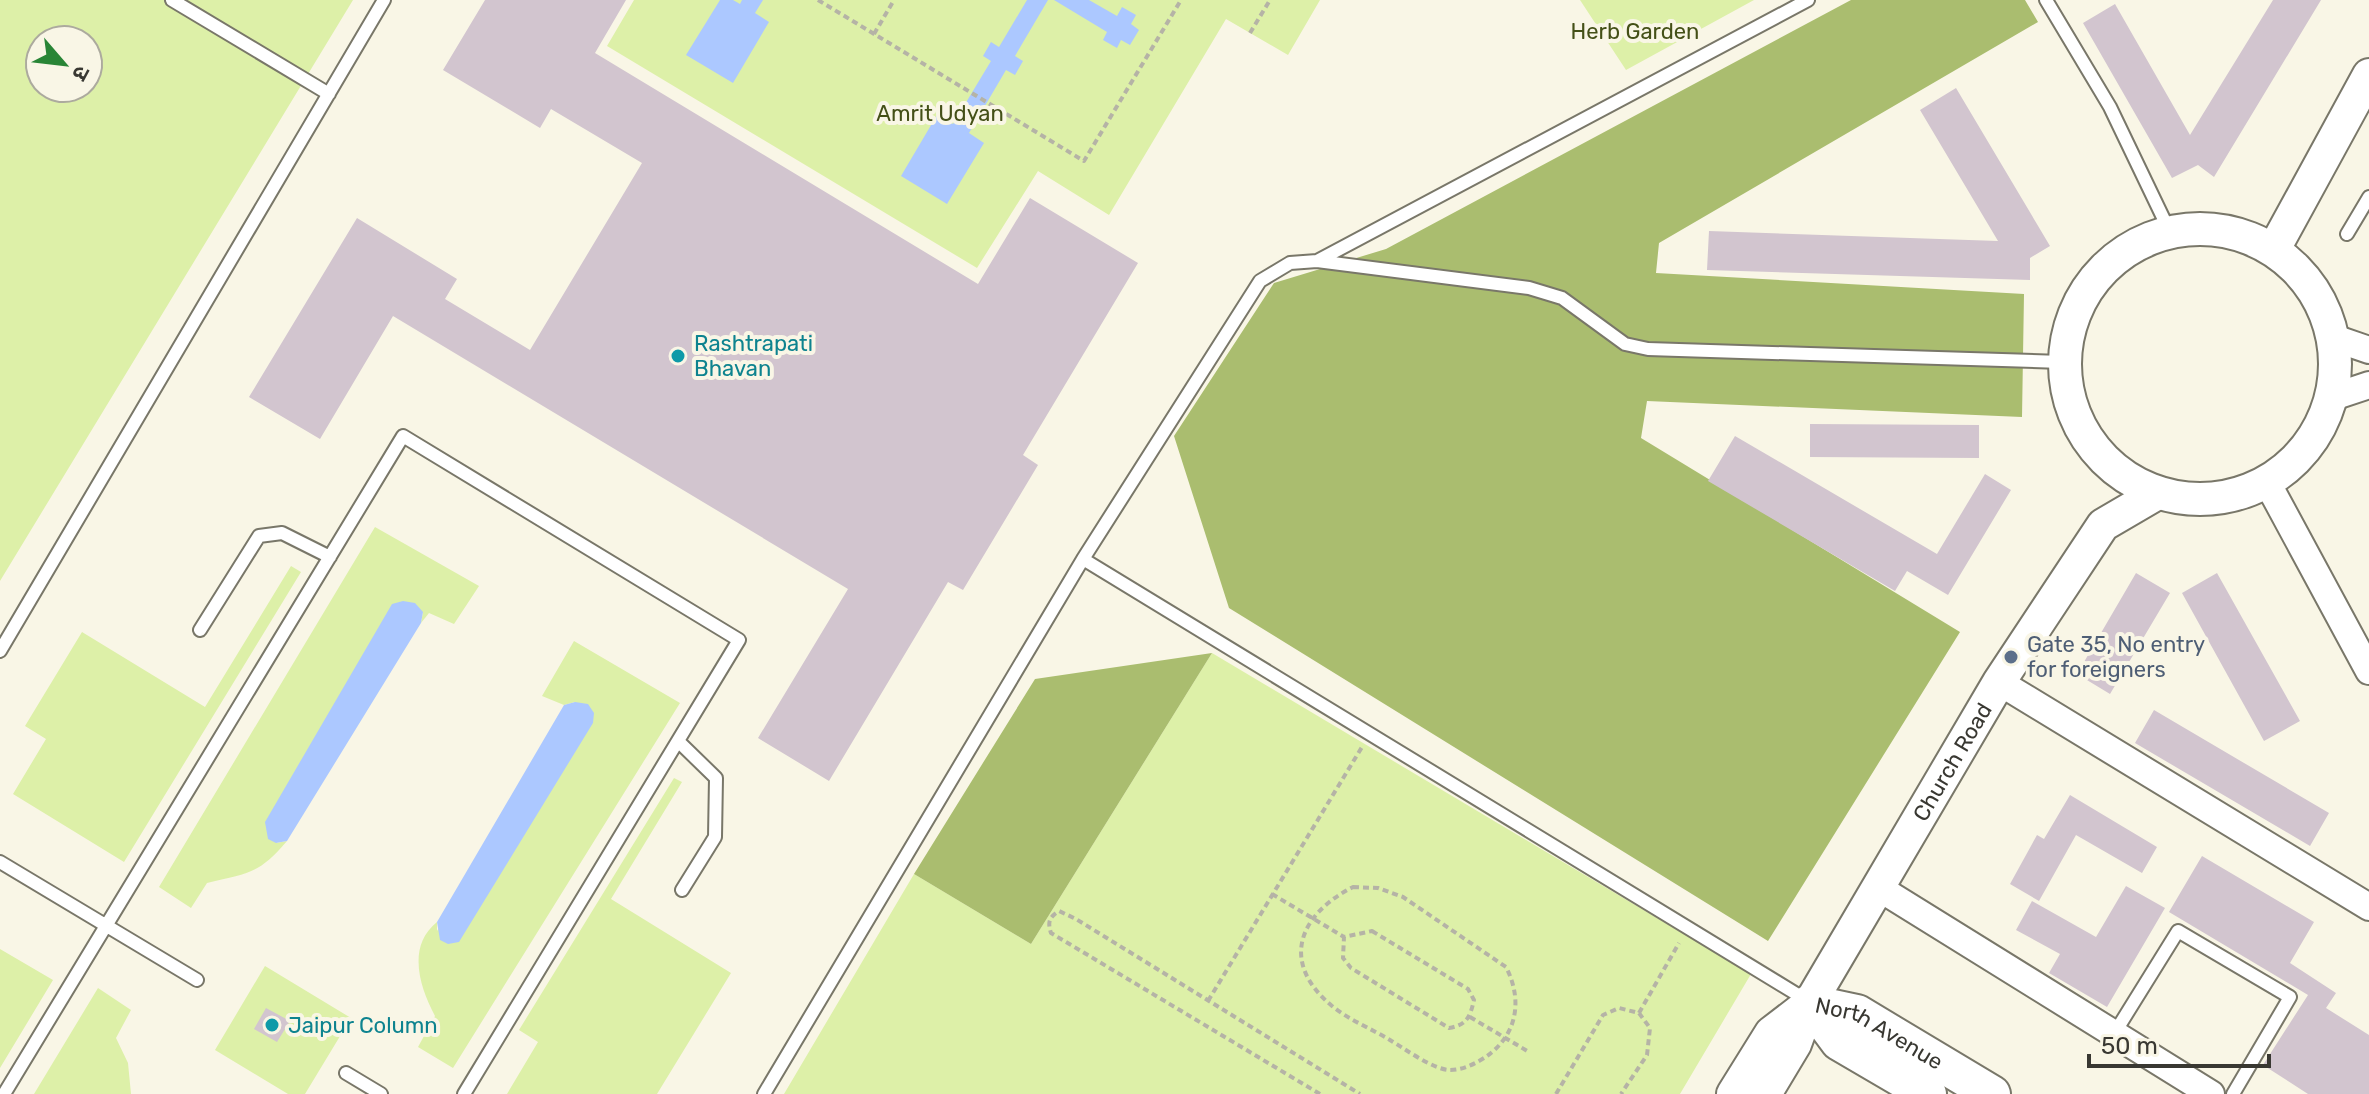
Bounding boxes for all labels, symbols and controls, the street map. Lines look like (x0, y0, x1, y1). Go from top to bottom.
park label: Herb Garden (1571, 18, 1699, 45)
north arrow (24, 24, 104, 104)
text: उ (66, 61, 96, 86)
park label: Amrit Udyan (876, 100, 1004, 127)
place label: Rashtrapati Bhavan (694, 330, 813, 382)
marker: Rashtrapati Bhavan (669, 347, 687, 365)
place label: Gate 35, No entry for foreigners (2027, 631, 2205, 683)
marker: Gate 35, No entry for foreigners (2002, 648, 2020, 666)
street label: Church Road (1907, 698, 1997, 826)
street label: North Avenue (1813, 991, 1948, 1075)
place label: Jaipur Column (288, 1012, 438, 1039)
marker: Jaipur Column (263, 1016, 281, 1034)
scale bar (2089, 1018, 2269, 1068)
text: 50 m (2101, 1032, 2158, 1060)

